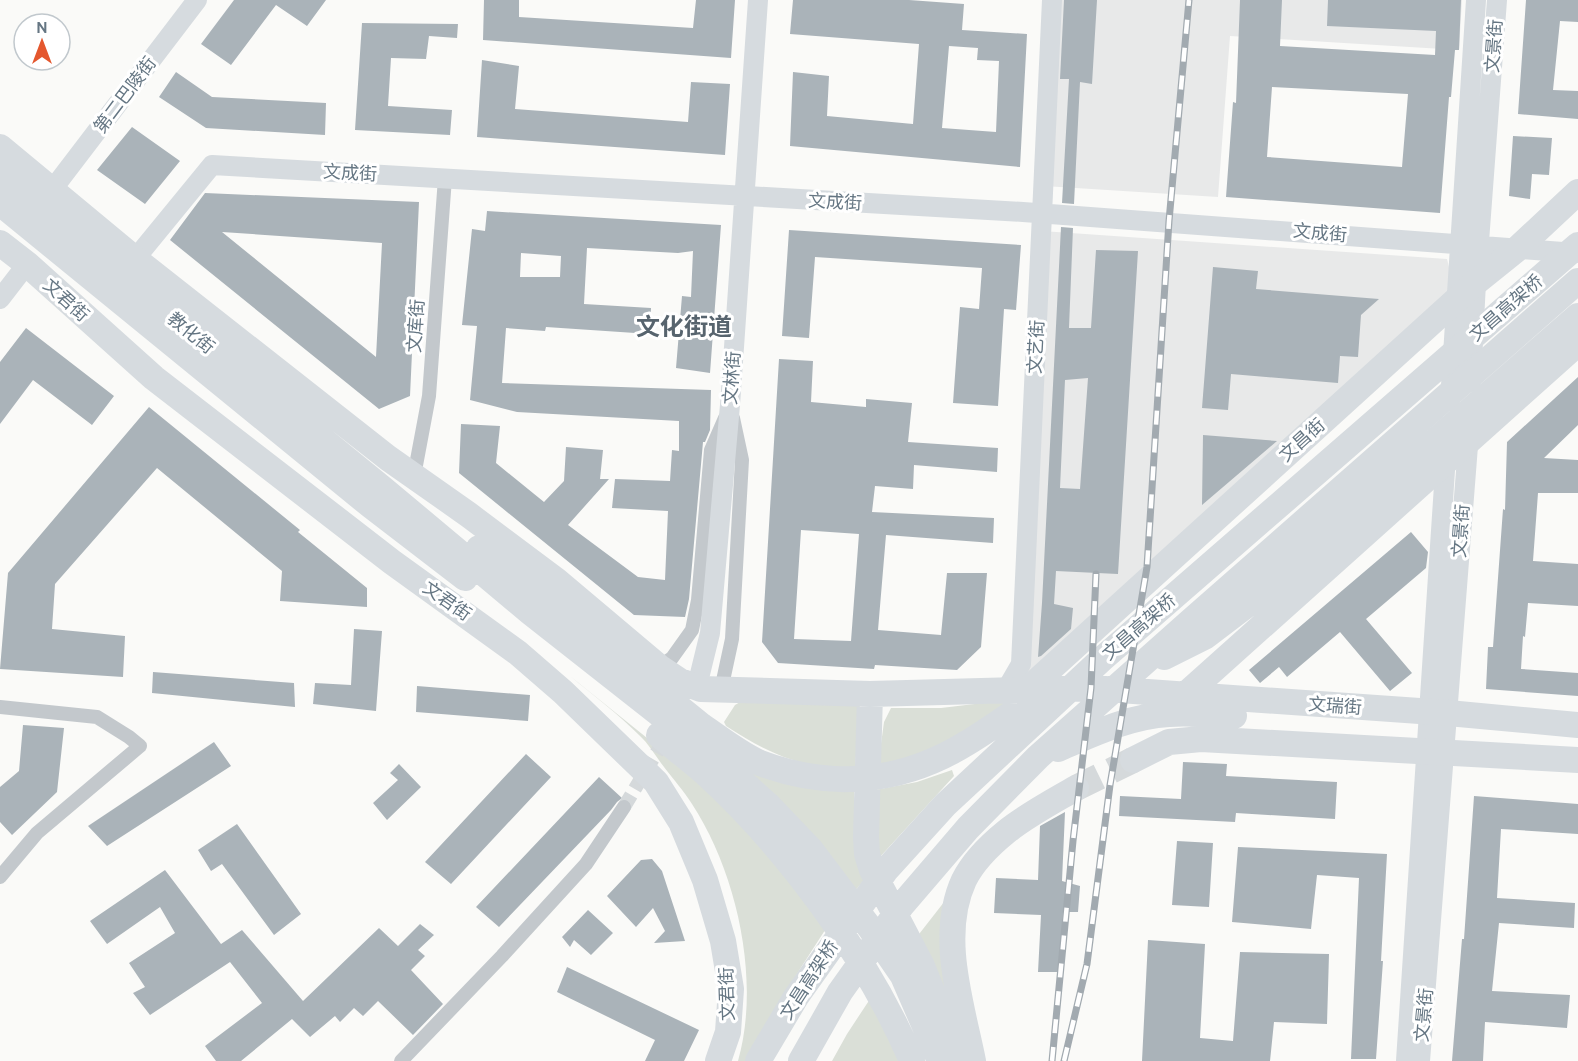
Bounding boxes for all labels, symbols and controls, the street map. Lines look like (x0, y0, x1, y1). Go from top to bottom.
north arrow (12, 12, 72, 72)
text: N (36, 18, 48, 37)
street label: 文景街 (1481, 18, 1507, 74)
street label: 第二巴陵街 (89, 52, 161, 138)
street label: 文成街 (322, 161, 378, 185)
street label: 文成街 (807, 190, 863, 214)
street label: 文成街 (1292, 220, 1348, 246)
street label: 文昌高架桥 (1465, 270, 1547, 346)
street label: 文君街 (39, 274, 93, 326)
street label: 文库街 (403, 298, 429, 354)
street label: 教化街 (163, 307, 219, 359)
district label: 文化街道 (636, 312, 732, 341)
street label: 文艺街 (1024, 319, 1048, 375)
street label: 文林街 (719, 350, 745, 406)
street label: 文昌街 (1275, 414, 1329, 466)
street label: 文景街 (1448, 503, 1474, 559)
street label: 文君街 (419, 577, 475, 625)
street label: 文昌高架桥 (1098, 589, 1180, 665)
street label: 文瑞街 (1307, 693, 1363, 719)
street label: 文昌高架桥 (775, 936, 843, 1024)
street label: 文君街 (715, 967, 739, 1021)
street label: 文景街 (1411, 987, 1437, 1043)

